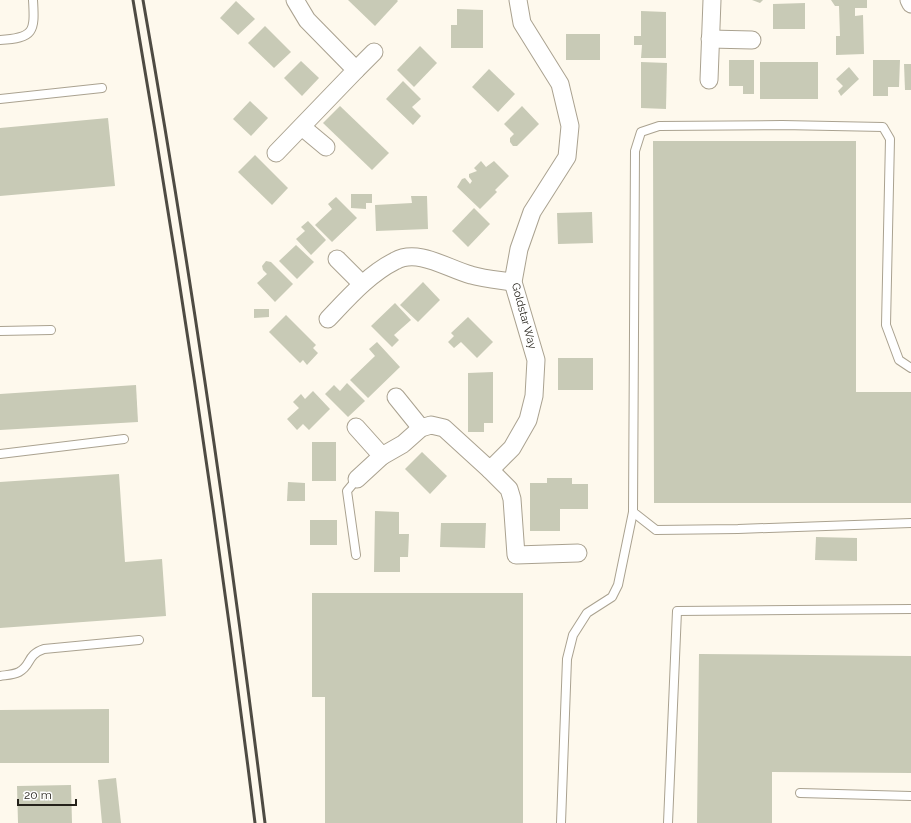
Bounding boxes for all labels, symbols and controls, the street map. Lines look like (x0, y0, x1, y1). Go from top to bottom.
street label: Goldstar Way (509, 281, 539, 351)
scale bar (18, 781, 76, 807)
text: 20 m (24, 788, 52, 802)

